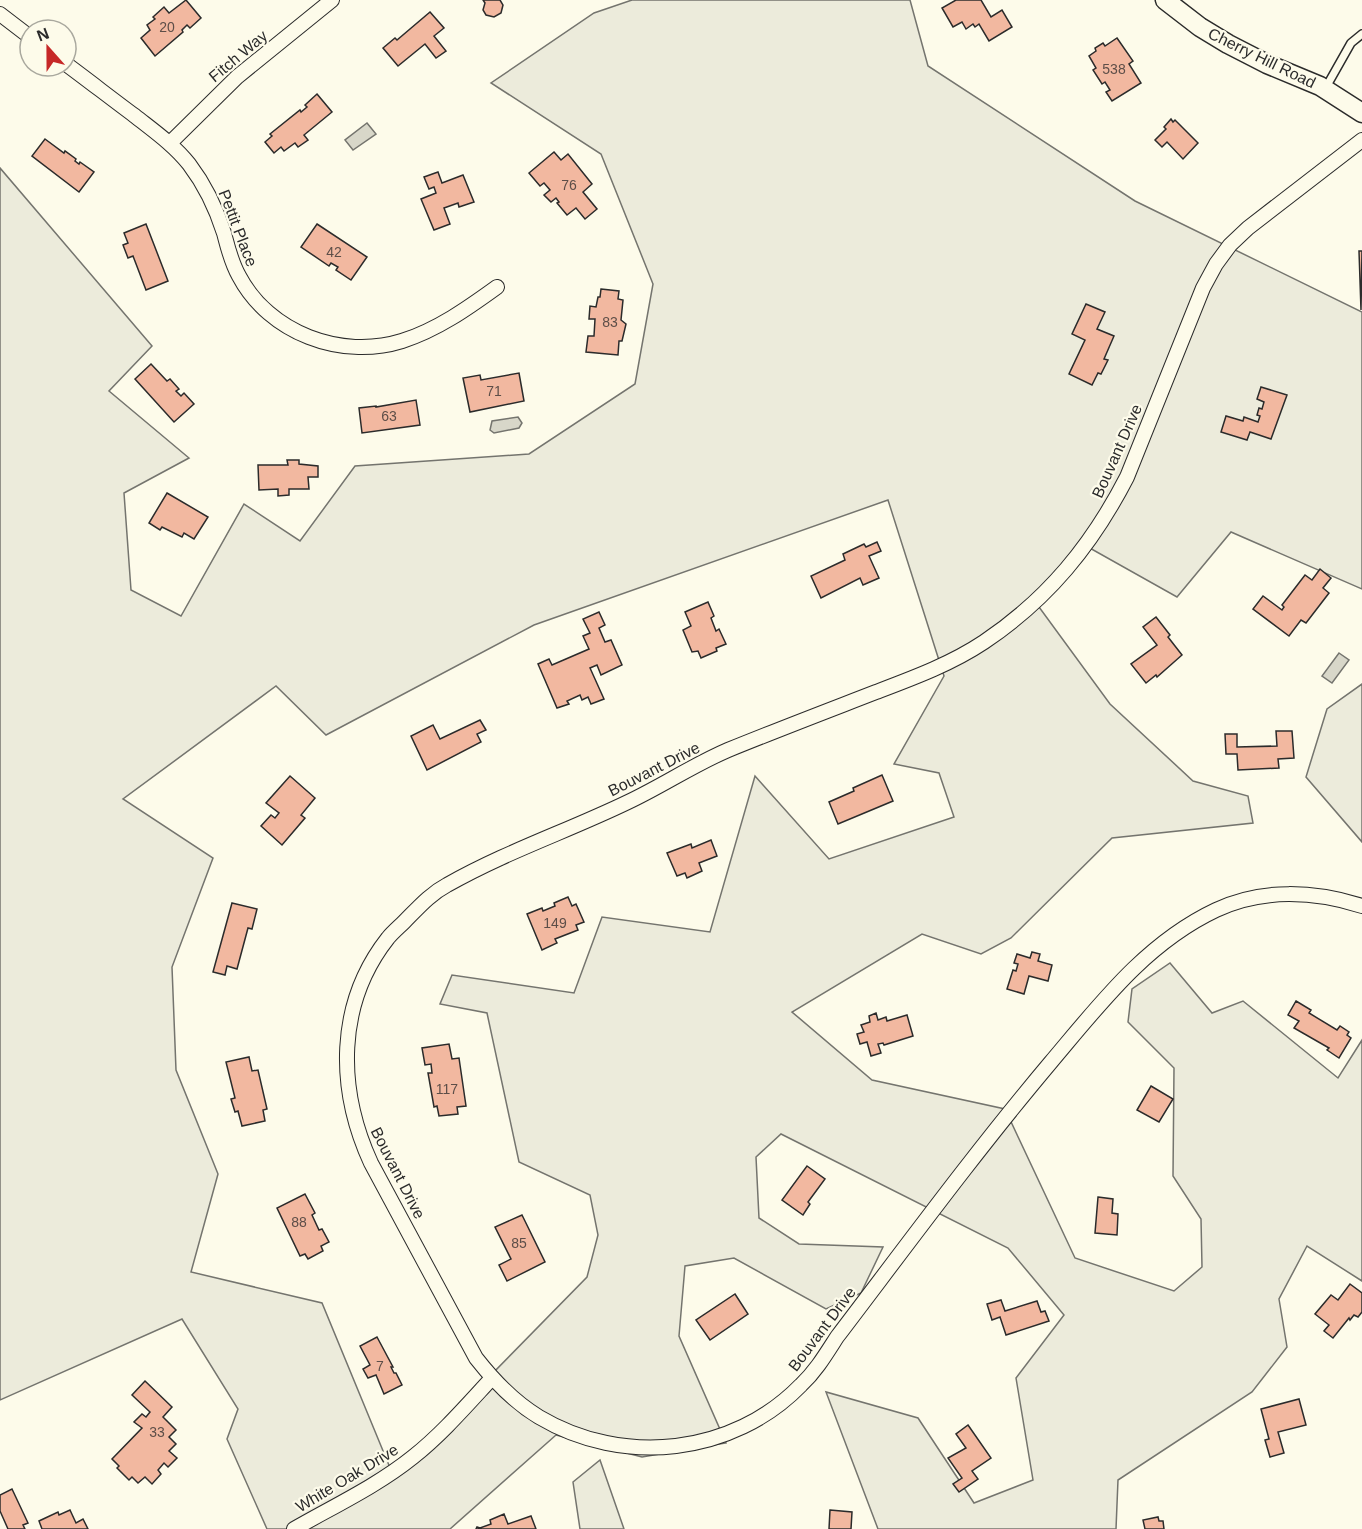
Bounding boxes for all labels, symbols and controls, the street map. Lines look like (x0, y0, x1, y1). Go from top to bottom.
north arrow (18, 18, 78, 78)
house number: 20 (159, 19, 175, 35)
text: N (34, 24, 51, 44)
street label: Cherry Hill Road (1206, 25, 1318, 91)
street label: Fitch Way (206, 27, 270, 85)
house number: 538 (1102, 61, 1126, 77)
house number: 76 (561, 177, 577, 193)
street label: Pettit Place (216, 187, 260, 269)
house number: 42 (326, 244, 342, 260)
house number: 83 (602, 314, 618, 330)
house number: 71 (486, 383, 502, 399)
street label: Bouvant Drive (1089, 402, 1145, 500)
house number: 63 (381, 408, 397, 424)
street label: Bouvant Drive (605, 739, 703, 799)
house number: 149 (543, 915, 567, 931)
house number: 117 (436, 1081, 458, 1097)
street label: Bouvant Drive (368, 1124, 428, 1222)
house number: 88 (291, 1214, 307, 1230)
house number: 85 (511, 1235, 527, 1251)
street label: Bouvant Drive (785, 1284, 859, 1374)
house number: 7 (376, 1358, 384, 1374)
house number: 33 (149, 1424, 165, 1440)
street label: White Oak Drive (293, 1441, 401, 1515)

